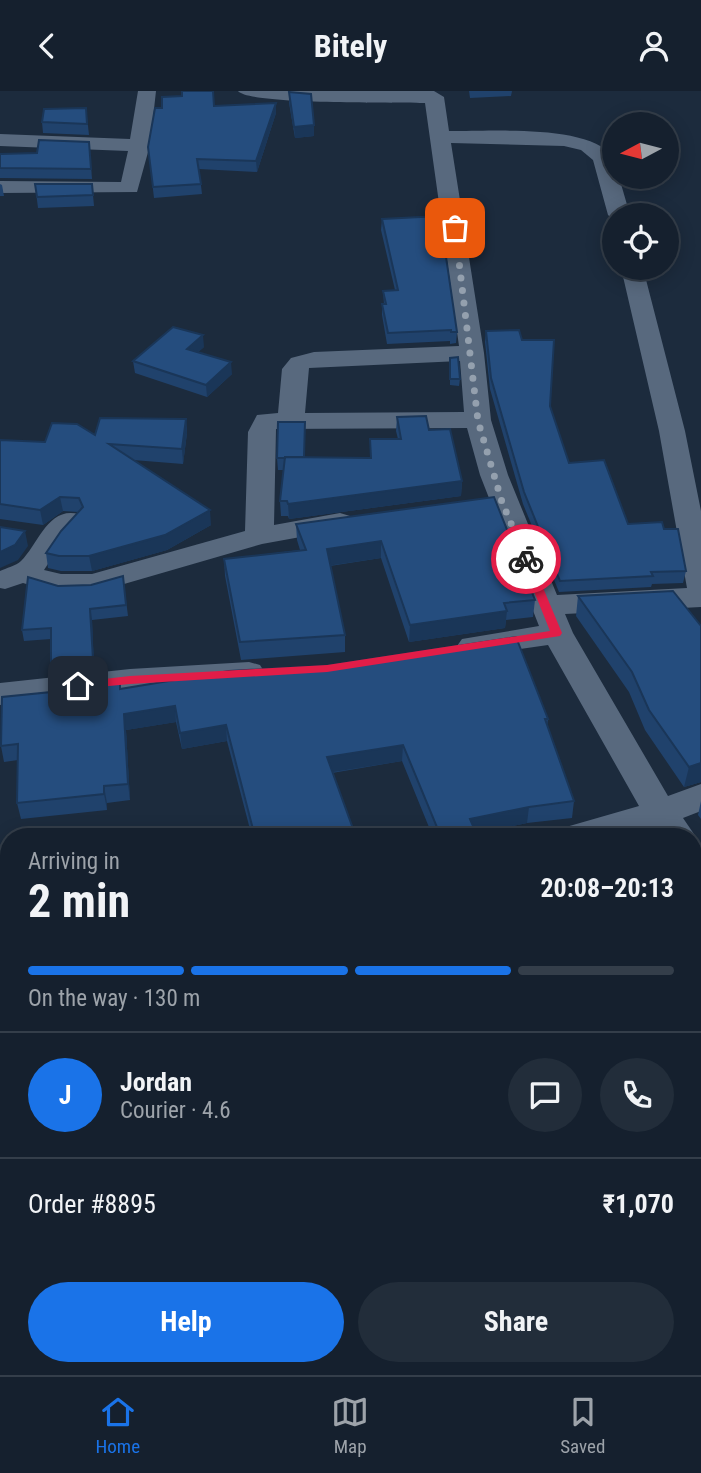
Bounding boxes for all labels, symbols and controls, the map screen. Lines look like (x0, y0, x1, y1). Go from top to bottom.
icon: back (28, 27, 66, 65)
text: Bitely (314, 27, 387, 65)
icon: person (635, 27, 673, 65)
north arrow (602, 112, 679, 189)
map controls (602, 112, 679, 280)
pin (425, 198, 485, 258)
button: locate (602, 203, 679, 280)
icon: bag (436, 209, 474, 247)
courier (491, 524, 561, 594)
icon: bike (507, 540, 545, 578)
pin (48, 656, 108, 716)
icon: home (59, 667, 97, 705)
text: Arriving in (28, 848, 120, 875)
text: 20:08–20:13 (540, 873, 674, 903)
text: 2 min (28, 874, 130, 928)
text: On the way · 130 m (28, 985, 200, 1012)
button: chat (508, 1058, 582, 1132)
button: phone (600, 1058, 674, 1132)
text: Jordan (120, 1067, 192, 1097)
text: J (59, 1080, 71, 1110)
text: Courier · 4.6 (120, 1097, 231, 1124)
text: Order #8895 (28, 1189, 156, 1219)
text: ₹1,070 (603, 1189, 674, 1219)
button: Help (28, 1282, 344, 1362)
button: Share (358, 1282, 674, 1362)
tab: Home (96, 1393, 140, 1458)
tab: Map (331, 1393, 369, 1458)
tab: Saved (560, 1393, 605, 1458)

